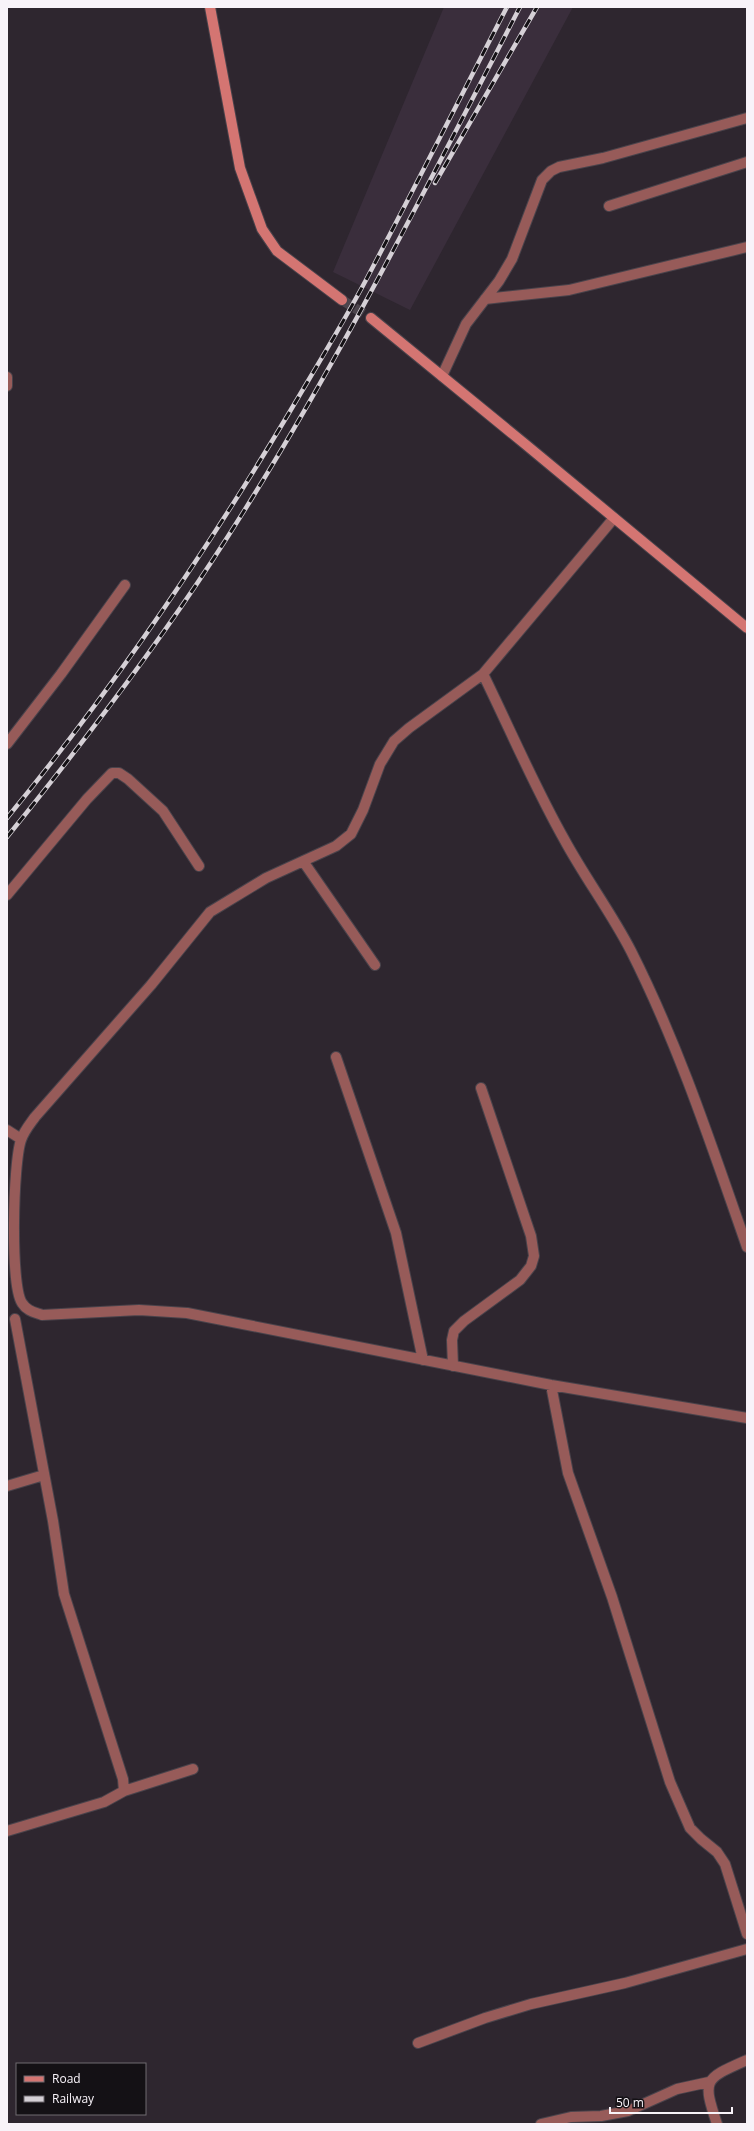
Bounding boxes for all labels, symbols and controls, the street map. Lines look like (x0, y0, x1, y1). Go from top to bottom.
legend (16, 2063, 146, 2115)
text: Road (52, 2070, 81, 2087)
scale bar (610, 2089, 732, 2115)
text: Railway (52, 2090, 95, 2107)
text: 50 m (616, 2094, 644, 2111)

